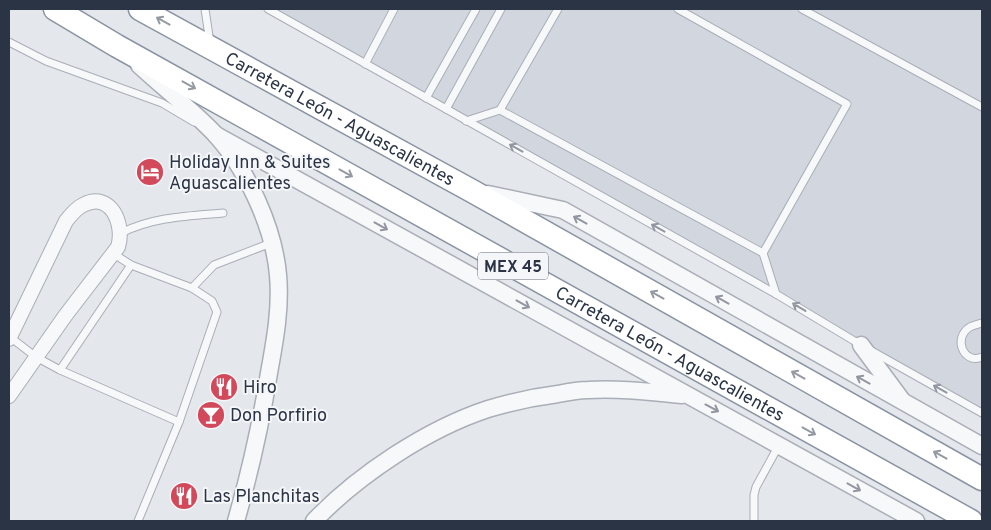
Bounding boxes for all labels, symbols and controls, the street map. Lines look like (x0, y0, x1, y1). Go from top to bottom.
one-way arrow (156, 16, 170, 26)
street label: Carretera León - Aguascalientes (220, 48, 458, 192)
one-way arrow (181, 81, 195, 91)
one-way arrow (509, 143, 523, 153)
place label: Holiday Inn & Suites Aguascalientes (169, 152, 331, 196)
hotel icon: Holiday Inn & Suites Aguascalientes (135, 157, 165, 187)
one-way arrow (338, 168, 353, 178)
one-way arrow (573, 215, 588, 225)
one-way arrow (373, 222, 388, 231)
one-way arrow (651, 222, 665, 232)
road number: MEX 45 (478, 252, 548, 280)
street label: Carretera León - Aguascalientes (551, 282, 788, 428)
one-way arrow (649, 290, 664, 300)
one-way arrow (714, 295, 729, 305)
one-way arrow (516, 300, 530, 310)
one-way arrow (793, 302, 807, 312)
one-way arrow (791, 370, 806, 380)
restaurant icon: Hiro (209, 372, 239, 402)
one-way arrow (856, 375, 871, 385)
place label: Hiro (243, 377, 277, 400)
one-way arrow (932, 384, 947, 394)
bar icon: Don Porfirio (196, 400, 226, 430)
one-way arrow (704, 403, 719, 413)
place label: Don Porfirio (230, 405, 327, 428)
one-way arrow (801, 426, 816, 436)
one-way arrow (932, 450, 947, 460)
restaurant icon: Las Planchitas (169, 481, 199, 511)
one-way arrow (846, 482, 861, 492)
place label: Las Planchitas (203, 486, 320, 509)

